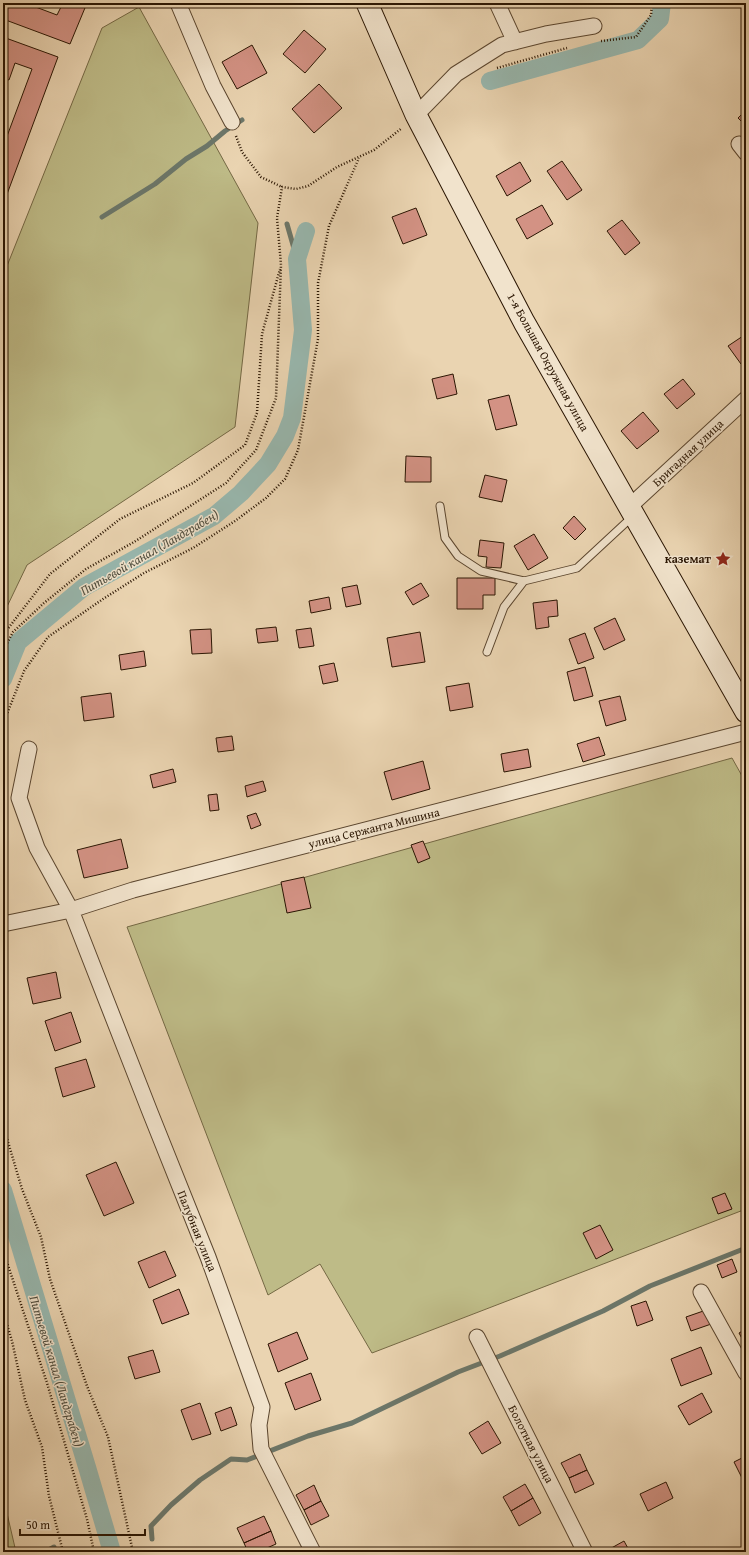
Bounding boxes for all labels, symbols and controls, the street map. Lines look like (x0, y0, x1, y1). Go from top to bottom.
street label: 1-я Большая Окружная улица (503, 289, 594, 434)
street label: Бригадная улица (648, 415, 727, 490)
water label: Питьевой канал (Ландграбен) (76, 505, 222, 600)
place label: каземат (665, 550, 712, 567)
place icon: каземат (714, 550, 732, 568)
street label: улица Сержанта Мишина (305, 803, 442, 852)
street label: Палубная улица (173, 1188, 222, 1274)
water label: Питьевой канал (Ландграбен) (24, 1293, 89, 1449)
street label: Болотная улица (505, 1402, 558, 1486)
scale bar (20, 1511, 145, 1537)
text: 50 m (26, 1516, 50, 1533)

